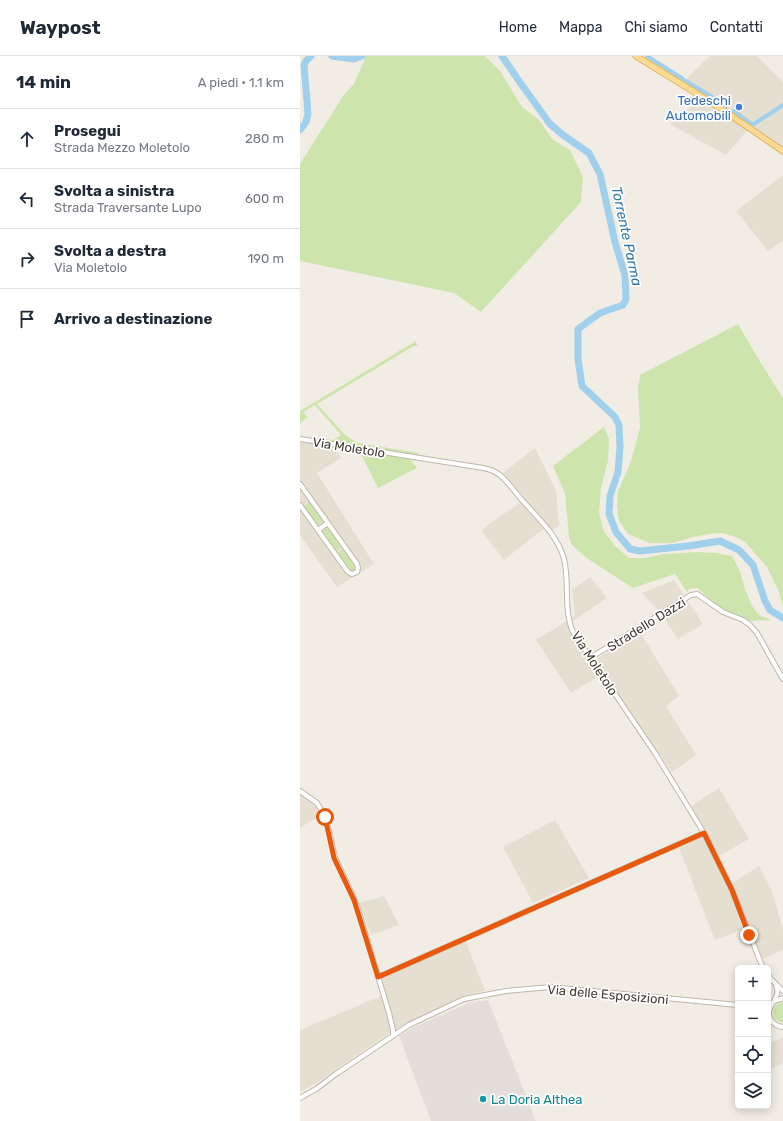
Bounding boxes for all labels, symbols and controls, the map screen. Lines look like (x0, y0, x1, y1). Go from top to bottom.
text: Waypost (20, 16, 101, 39)
text: Home (499, 19, 537, 36)
text: Mappa (559, 19, 602, 36)
text: Chi siamo (624, 19, 688, 36)
text: Contatti (710, 19, 763, 36)
text: 14 min (16, 72, 71, 92)
text: A piedi · 1.1 km (198, 75, 284, 90)
place label: Tedeschi Automobili (666, 93, 731, 123)
marker: Tedeschi Automobili (734, 102, 744, 112)
text: Prosegui (54, 122, 121, 140)
icon: ahead (16, 128, 38, 150)
text: 280 m (245, 131, 284, 146)
text: Strada Mezzo Moletolo (54, 140, 190, 155)
text: Svolta a sinistra (54, 182, 174, 200)
water label: Torrente Parma (608, 185, 645, 288)
icon: left (16, 188, 38, 210)
text: 600 m (245, 191, 284, 206)
text: Strada Traversante Lupo (54, 200, 202, 215)
text: Svolta a destra (54, 242, 166, 260)
icon: right (16, 248, 38, 270)
text: 190 m (248, 251, 284, 266)
text: Via Moletolo (54, 260, 127, 275)
icon: arrive (16, 308, 38, 330)
text: Arrivo a destinazione (54, 310, 212, 328)
street label: Via Moletolo (312, 434, 386, 461)
street label: Stradello Dazzi (604, 594, 688, 655)
street label: Via Moletolo (568, 628, 621, 698)
route start (316, 808, 334, 826)
route end (740, 926, 758, 944)
map controls (735, 965, 771, 1109)
button: + (735, 965, 771, 1001)
street label: Via delle Esposizioni (547, 982, 669, 1007)
button: − (735, 1001, 771, 1037)
button: locate (735, 1037, 771, 1073)
button: layers (735, 1073, 771, 1109)
place label: La Doria Althea (491, 1092, 583, 1107)
marker: La Doria Althea (478, 1094, 488, 1104)

